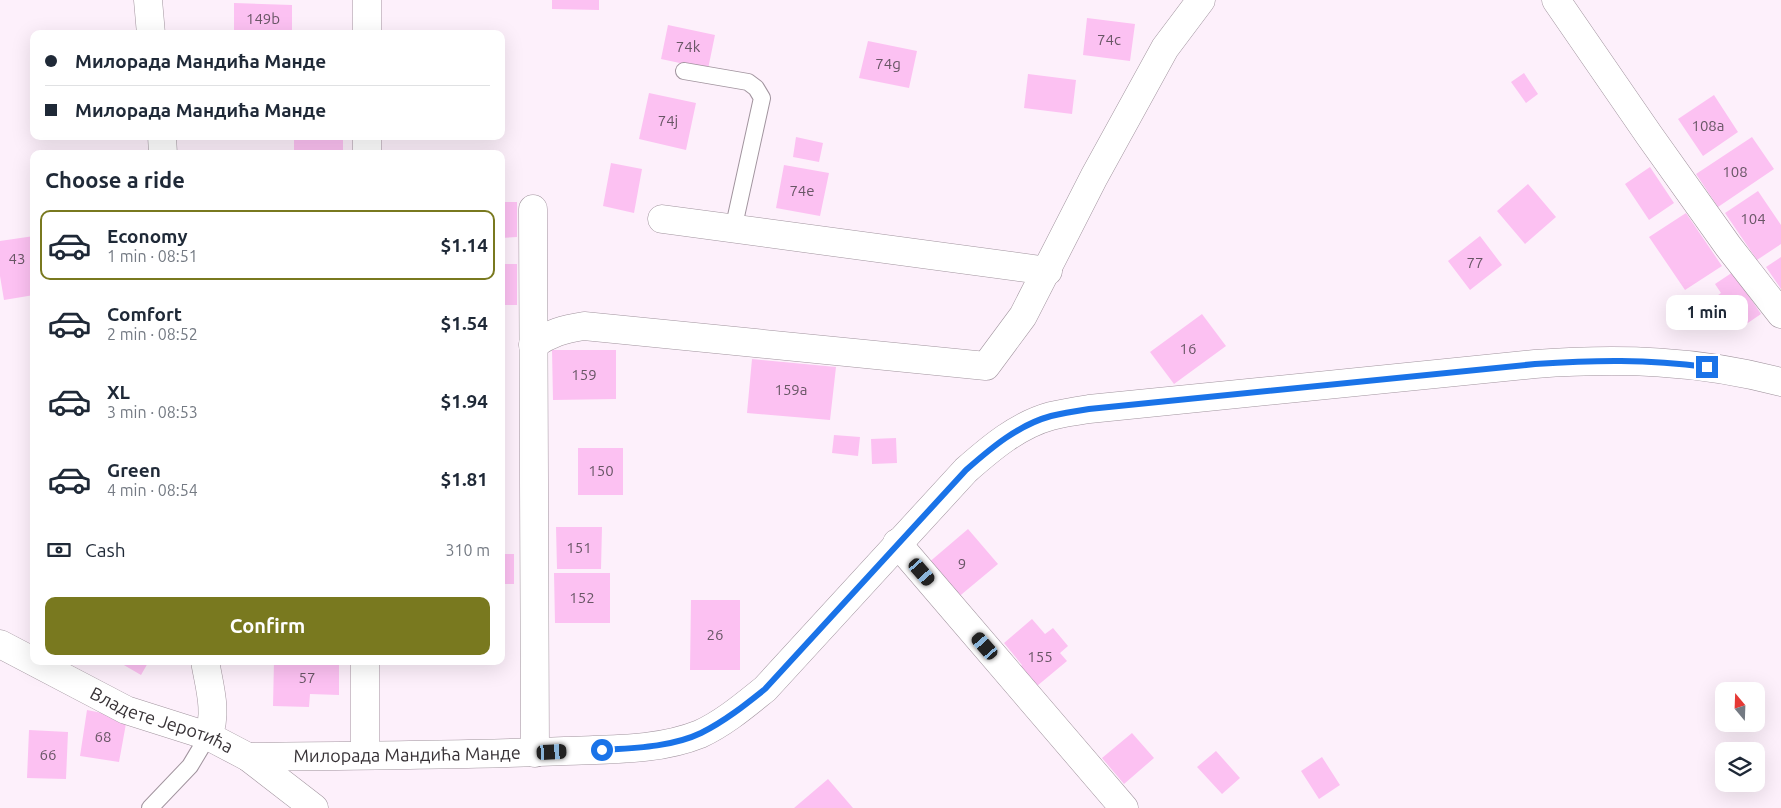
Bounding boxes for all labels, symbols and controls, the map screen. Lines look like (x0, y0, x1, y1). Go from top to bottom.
house number: 149b (246, 10, 280, 27)
house number: 74c (1097, 31, 1121, 48)
house number: 74k (676, 38, 701, 55)
text: Милорада Мандића Манде (75, 50, 326, 72)
house number: 74g (875, 55, 901, 72)
text: Милорада Мандића Манде (75, 99, 326, 121)
house number: 74j (658, 112, 678, 129)
house number: 108a (1691, 117, 1725, 134)
house number: 108 (1722, 163, 1748, 180)
text: Choose a ride (45, 167, 185, 192)
house number: 74e (789, 182, 815, 199)
house number: 104 (1740, 210, 1766, 227)
icon: car (47, 223, 92, 268)
text: Economy (107, 225, 188, 247)
text: $1.14 (440, 234, 488, 256)
text: 1 min · 08:51 (107, 247, 198, 265)
house number: 43 (9, 250, 25, 267)
house number: 77 (1467, 254, 1483, 271)
callout: 1 min (1666, 294, 1748, 330)
icon: car (47, 301, 92, 346)
text: Comfort (107, 303, 182, 325)
text: 1 min (1687, 303, 1727, 321)
text: $1.54 (440, 312, 488, 334)
text: 2 min · 08:52 (107, 325, 198, 343)
house number: 16 (1180, 340, 1196, 357)
route end (1696, 356, 1718, 378)
house number: 159 (571, 366, 597, 383)
icon: car (47, 379, 92, 424)
text: XL (107, 381, 130, 403)
house number: 159a (774, 381, 808, 398)
text: $1.94 (440, 390, 488, 412)
text: 3 min · 08:53 (107, 403, 198, 421)
icon: car (47, 457, 92, 502)
text: Green (107, 459, 161, 481)
house number: 150 (588, 462, 614, 479)
text: $1.81 (440, 468, 488, 490)
text: 4 min · 08:54 (107, 481, 198, 499)
icon: cash (45, 536, 73, 564)
text: Cash (85, 539, 126, 561)
house number: 151 (566, 539, 592, 556)
text: 310 m (445, 541, 490, 559)
house number: 9 (958, 555, 966, 572)
car (906, 556, 937, 588)
house number: 152 (569, 589, 595, 606)
button: Confirm (45, 597, 490, 655)
house number: 26 (707, 626, 723, 643)
car (969, 630, 1000, 662)
house number: 155 (1027, 648, 1053, 665)
house number: 57 (299, 669, 315, 686)
street label: Владете Јеротића (87, 682, 237, 756)
north arrow (1715, 682, 1765, 732)
map controls (1715, 682, 1765, 792)
house number: 68 (95, 728, 111, 745)
route start (591, 739, 613, 761)
street label: Милорада Мандића Манде (293, 742, 521, 765)
button: layers (1715, 742, 1765, 792)
car (536, 744, 567, 760)
house number: 66 (40, 746, 56, 763)

